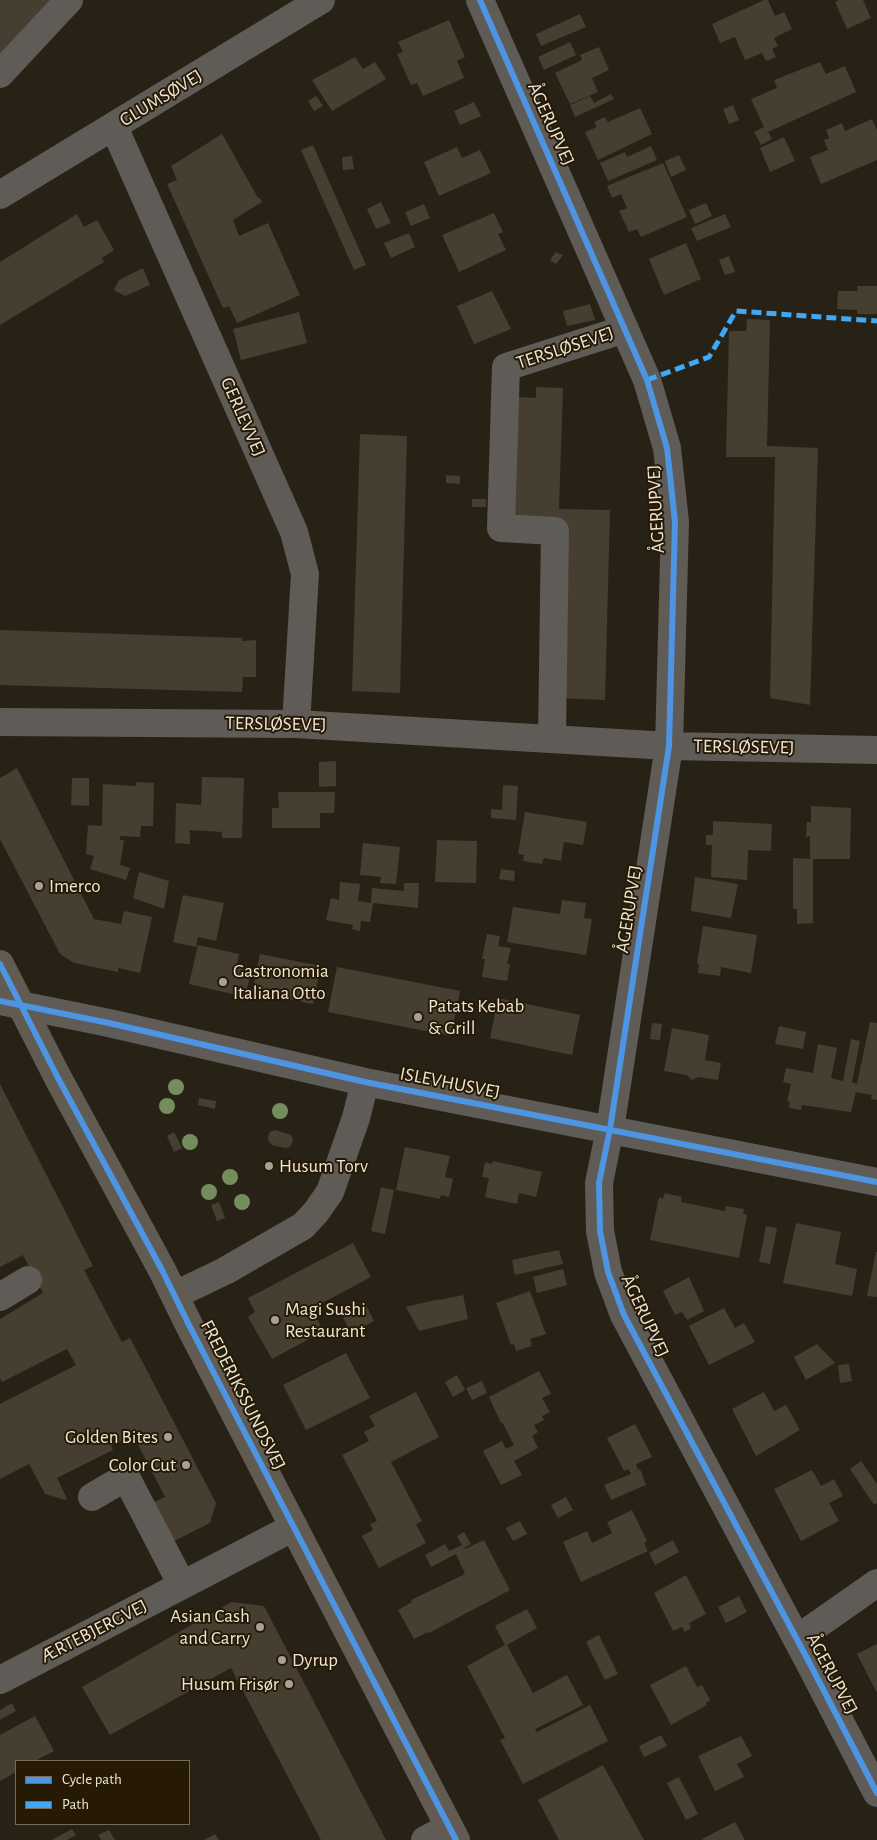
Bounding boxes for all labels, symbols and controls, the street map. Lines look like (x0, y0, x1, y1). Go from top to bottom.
street label: GLUMSØVEJ (115, 64, 207, 132)
street label: ÅGERUPVEJ (523, 79, 579, 169)
street label: TERSLØSEVEJ (513, 322, 617, 374)
street label: GERLEVVEJ (215, 374, 271, 460)
street label: ÅGERUPVEJ (642, 464, 670, 554)
street label: TERSLØSEVEJ (225, 712, 327, 736)
street label: TERSLØSEVEJ (693, 735, 795, 759)
street label: ÅGERUPVEJ (611, 863, 647, 955)
place label: Imerco (49, 875, 101, 897)
marker: Imerco (33, 880, 45, 892)
place label: Gastronomia Italiana Otto (233, 960, 329, 1004)
marker: Gastronomia Italiana Otto (217, 976, 229, 988)
place label: Patats Kebab & Grill (428, 995, 524, 1039)
marker: Patats Kebab & Grill (412, 1011, 424, 1023)
street label: ISLEVHUSVEJ (398, 1062, 502, 1104)
place label: Husum Torv (279, 1155, 368, 1177)
marker: Husum Torv (263, 1160, 275, 1172)
street label: ÅGERUPVEJ (616, 1271, 674, 1361)
place label: Magi Sushi Restaurant (285, 1298, 366, 1342)
marker: Magi Sushi Restaurant (269, 1314, 281, 1326)
street label: FREDERIKSSUNDSVEJ (195, 1316, 291, 1474)
place label: Golden Bites (65, 1426, 158, 1448)
marker: Golden Bites (162, 1431, 174, 1443)
place label: Color Cut (109, 1454, 176, 1476)
marker: Color Cut (180, 1459, 192, 1471)
street label: ÆRTEBJERGVEJ (37, 1594, 151, 1668)
place label: Asian Cash and Carry (170, 1605, 250, 1649)
marker: Asian Cash and Carry (254, 1621, 266, 1633)
street label: ÅGERUPVEJ (801, 1630, 863, 1718)
place label: Dyrup (292, 1649, 338, 1671)
marker: Dyrup (276, 1654, 288, 1666)
place label: Husum Frisør (181, 1673, 279, 1695)
marker: Husum Frisør (283, 1678, 295, 1690)
legend (15, 1760, 190, 1825)
text: Cycle path (62, 1772, 122, 1787)
text: Path (62, 1797, 89, 1812)

